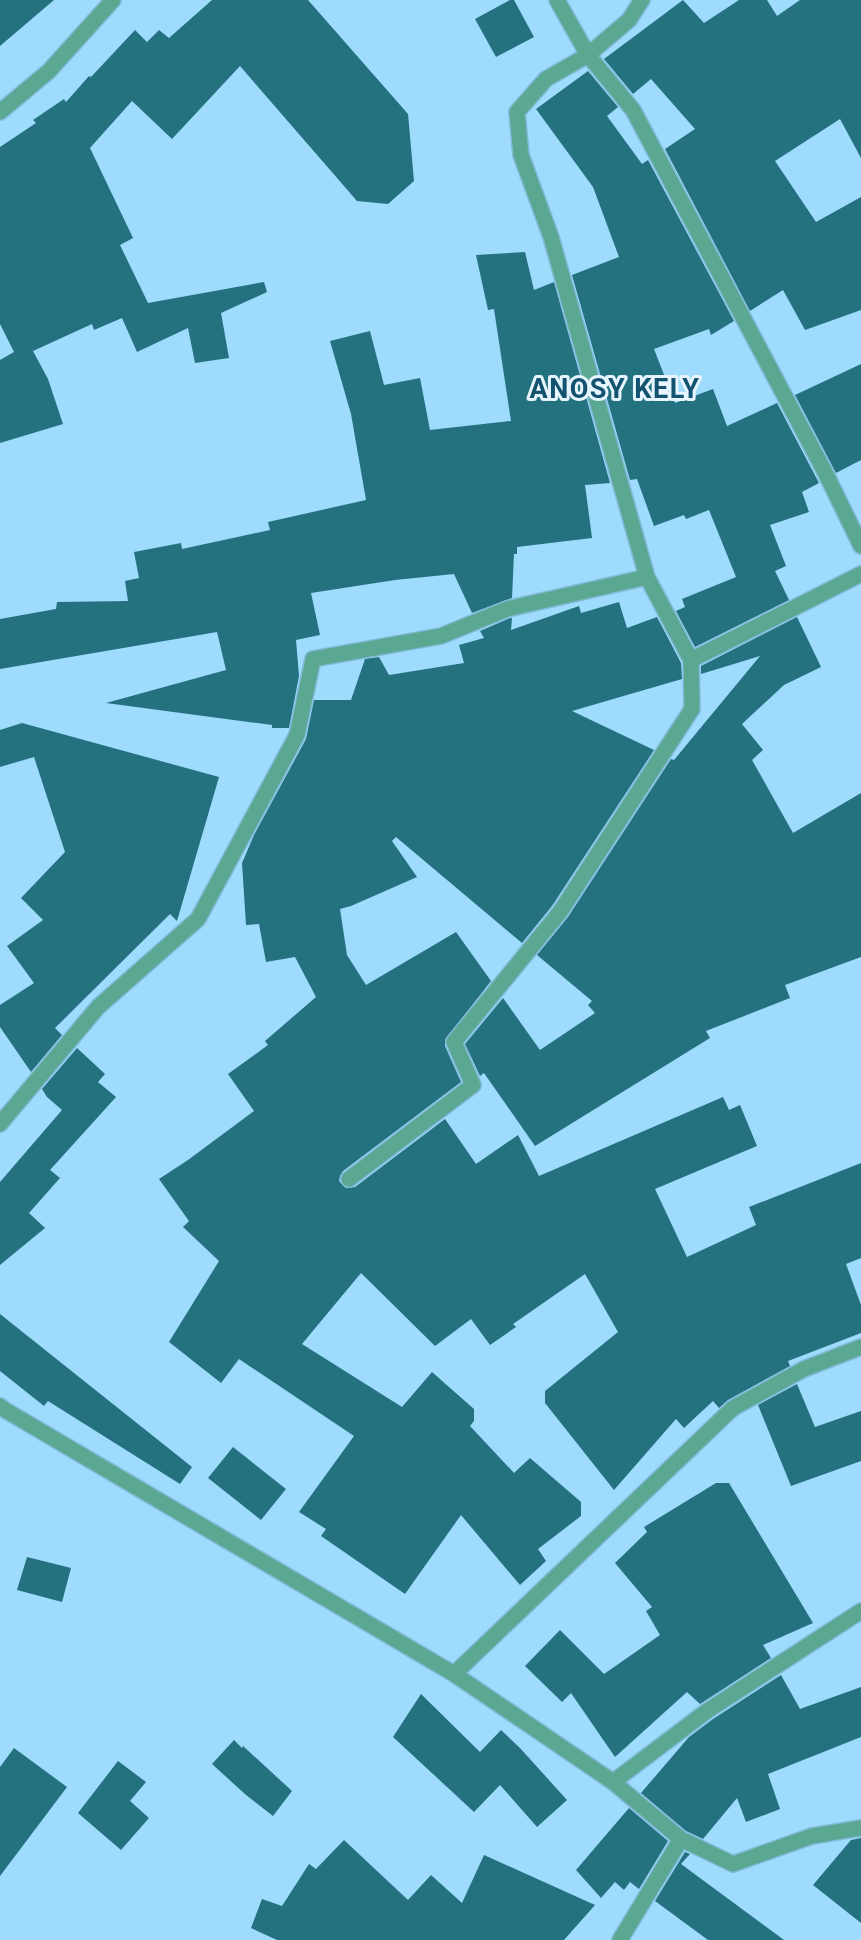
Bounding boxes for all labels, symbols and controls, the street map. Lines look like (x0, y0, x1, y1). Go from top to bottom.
district label: ANOSY KELY (529, 373, 701, 405)

